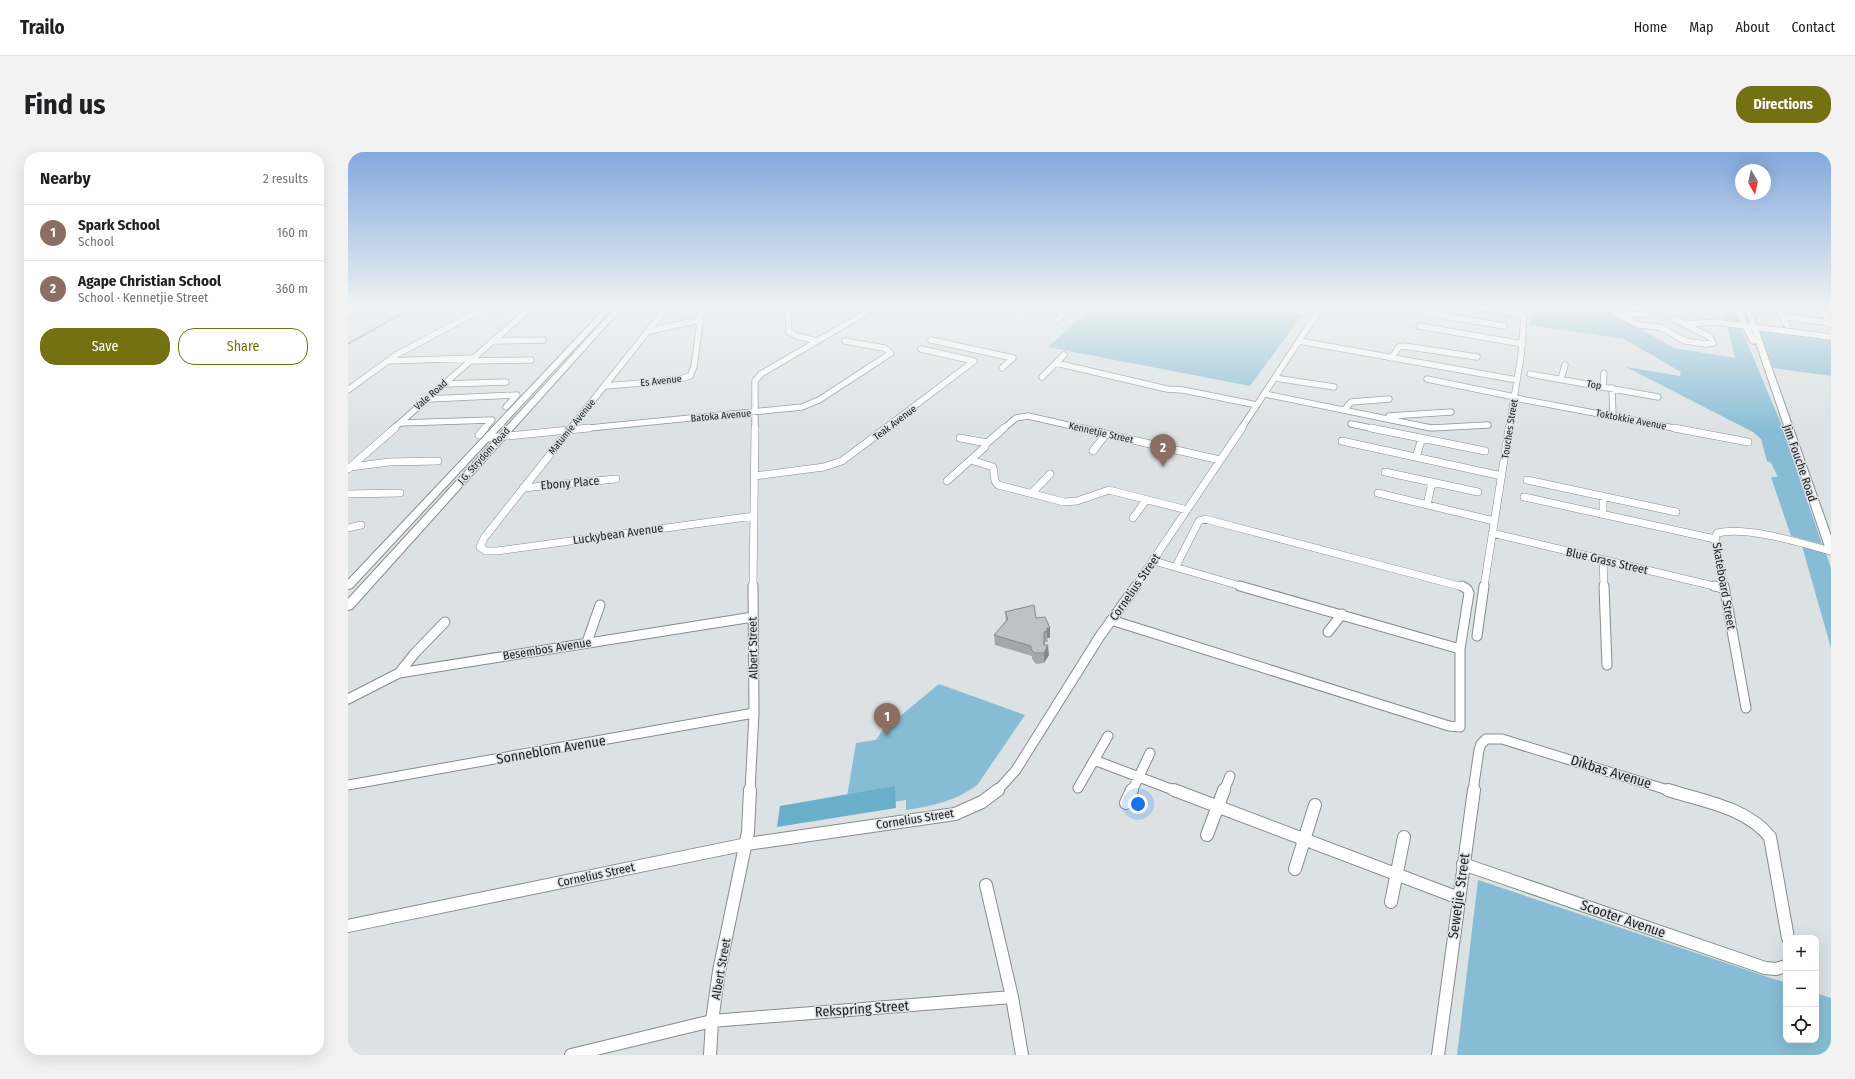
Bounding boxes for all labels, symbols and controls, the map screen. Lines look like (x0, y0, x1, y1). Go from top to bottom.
text: Trailo (20, 16, 65, 39)
text: Home (1634, 19, 1667, 36)
text: Map (1689, 19, 1713, 36)
text: About (1735, 19, 1770, 36)
text: Contact (1792, 19, 1835, 36)
button: Directions (1736, 86, 1831, 123)
text: Find us (24, 88, 106, 121)
north arrow (1735, 164, 1771, 200)
text: Nearby (40, 168, 91, 189)
text: 2 results (263, 171, 308, 186)
text: Spark School (78, 216, 160, 234)
text: 1 (50, 225, 56, 240)
text: 160 m (277, 225, 308, 240)
text: School (78, 234, 114, 249)
text: Agape Christian School (78, 272, 221, 290)
text: 2 (50, 281, 56, 296)
text: 360 m (276, 281, 308, 296)
text: School · Kennetjie Street (78, 290, 208, 305)
button: Save (40, 328, 170, 365)
button: Share (178, 328, 308, 365)
street label: Es Avenue (640, 373, 682, 389)
street label: Vale Road (412, 377, 450, 413)
street label: Top (1586, 378, 1602, 392)
street label: Matumie Avenue (546, 397, 598, 457)
street label: Touches Street (1499, 398, 1521, 460)
street label: Teak Avenue (871, 403, 919, 443)
street label: Batoka Avenue (690, 407, 752, 425)
street label: Toktokkie Avenue (1595, 407, 1667, 433)
street label: Kennetjie Street (1068, 420, 1135, 446)
street label: Jim Fouche Road (1780, 422, 1820, 504)
street label: J.G. Strydom Road (455, 425, 513, 487)
pin: 2 (1150, 434, 1176, 467)
street label: Ebony Place (540, 473, 600, 493)
street label: Luckybean Avenue (572, 521, 664, 547)
street label: Skateboard Street (1709, 541, 1739, 631)
street label: Blue Grass Street (1565, 545, 1649, 577)
street label: Cornelius Street (1107, 551, 1163, 623)
street label: Albert Street (745, 617, 761, 679)
street label: Besembos Avenue (502, 635, 592, 663)
pin: 1 (874, 703, 900, 736)
street label: Sonneblom Avenue (495, 732, 607, 768)
street label: Dikbas Avenue (1569, 752, 1654, 792)
your location (1128, 794, 1148, 814)
street label: Cornelius Street (875, 806, 955, 832)
street label: Sewetjie Street (1445, 852, 1473, 940)
street label: Cornelius Street (556, 860, 636, 890)
street label: Scooter Avenue (1578, 896, 1668, 942)
map controls (1783, 935, 1819, 1043)
button: + (1783, 935, 1819, 971)
street label: Albert Street (709, 937, 733, 1001)
button: − (1783, 971, 1819, 1007)
street label: Rekspring Street (814, 997, 910, 1021)
button: locate (1783, 1007, 1819, 1043)

